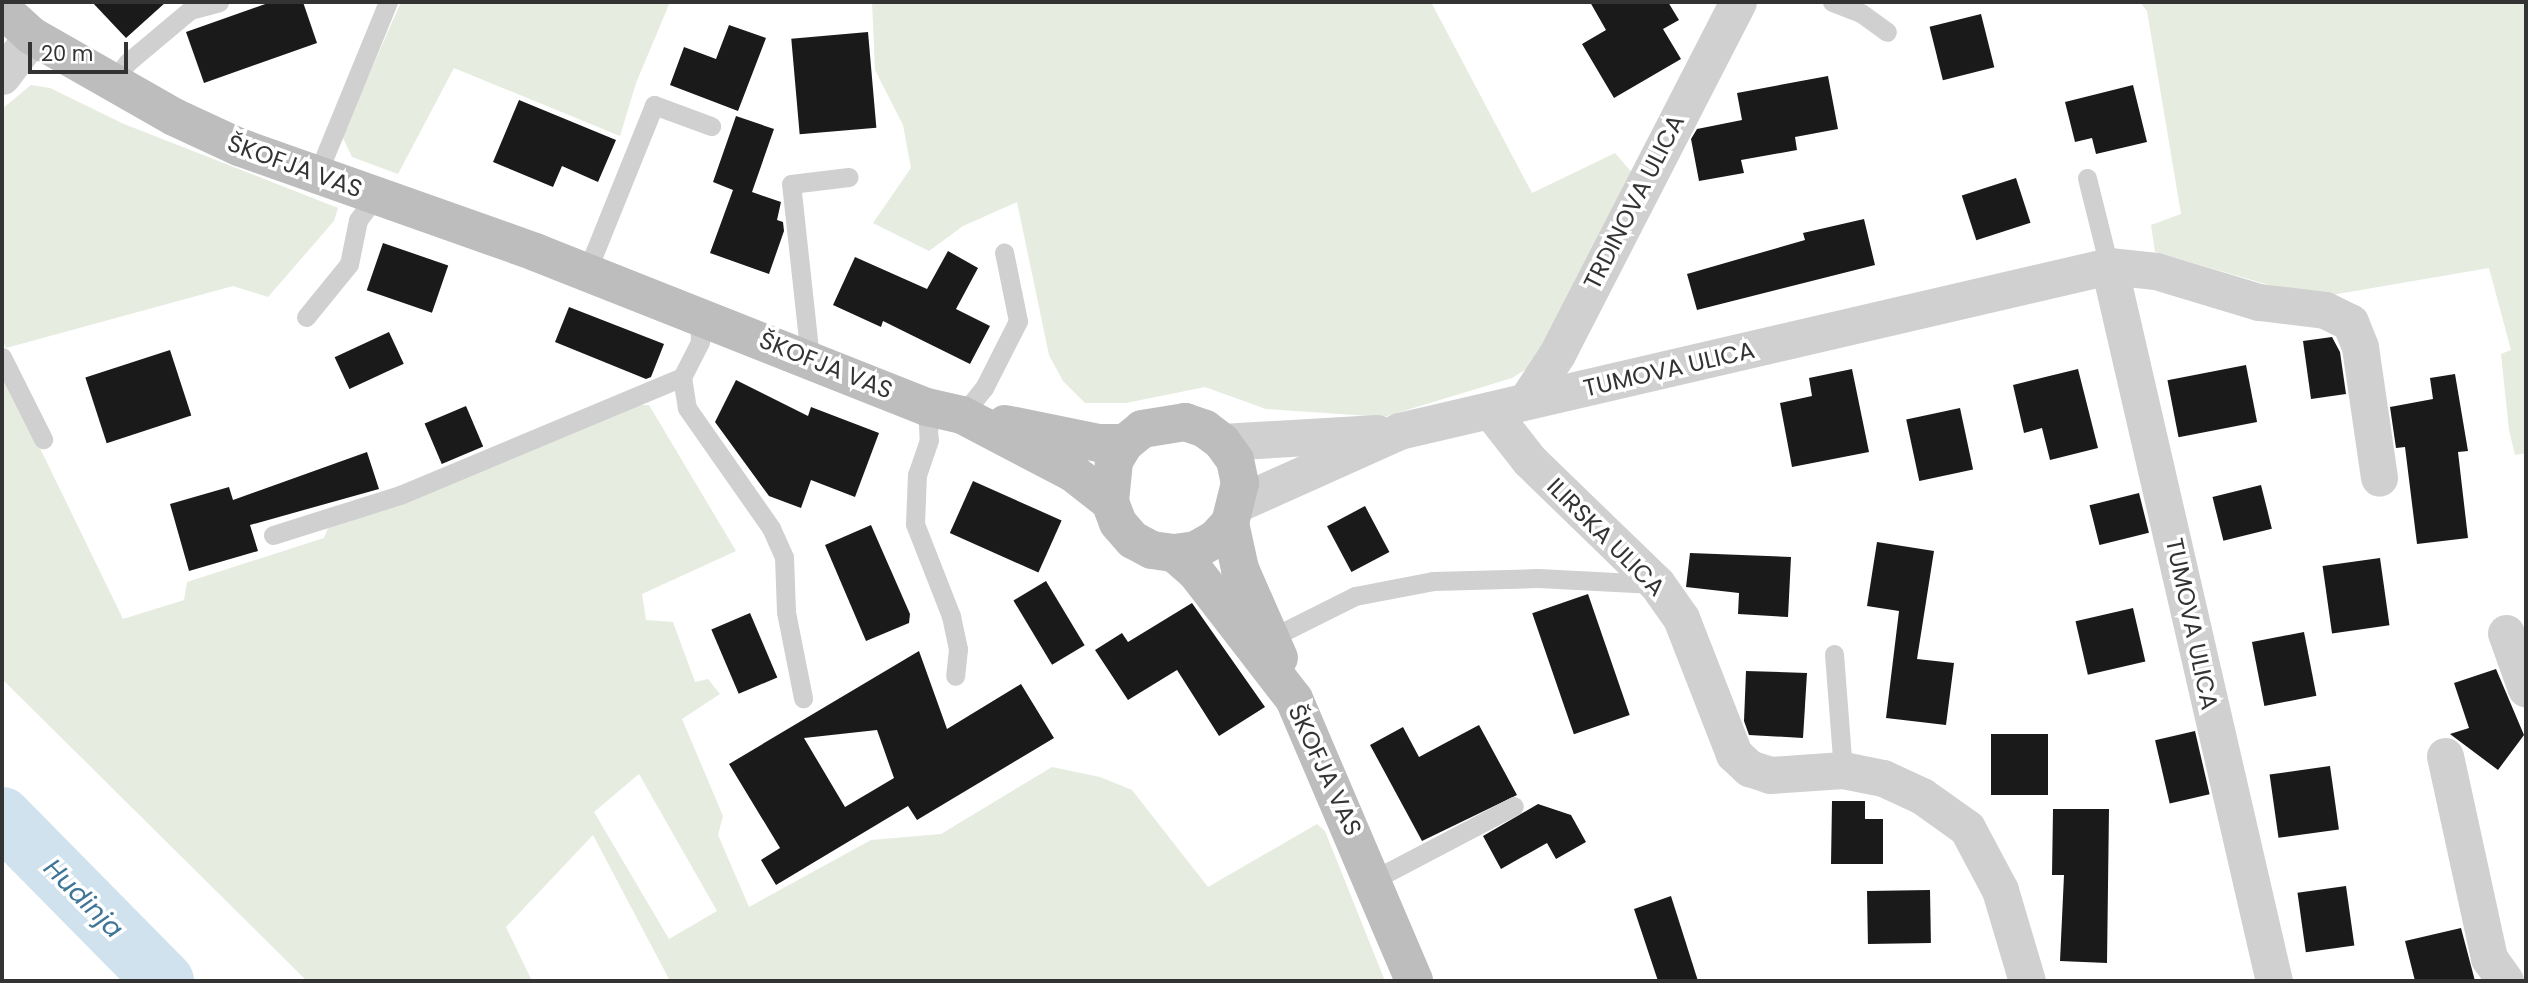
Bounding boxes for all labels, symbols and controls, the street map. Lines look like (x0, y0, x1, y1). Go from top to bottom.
scale bar (32, 28, 131, 72)
text: 20 m (41, 39, 94, 68)
street label: TRDINOVA ULICA (1578, 110, 1690, 294)
street label: ŠKOFJA VAS (224, 128, 366, 204)
street label: ŠKOFJA VAS (755, 325, 897, 405)
street label: TUMOVA ULICA (1581, 335, 1757, 403)
street label: ILIRSKA ULICA (1541, 472, 1671, 602)
street label: TUMOVA ULICA (2160, 536, 2224, 712)
street label: ŠKOFJA VAS (1282, 700, 1368, 840)
water label: Hudinja (37, 853, 129, 945)

